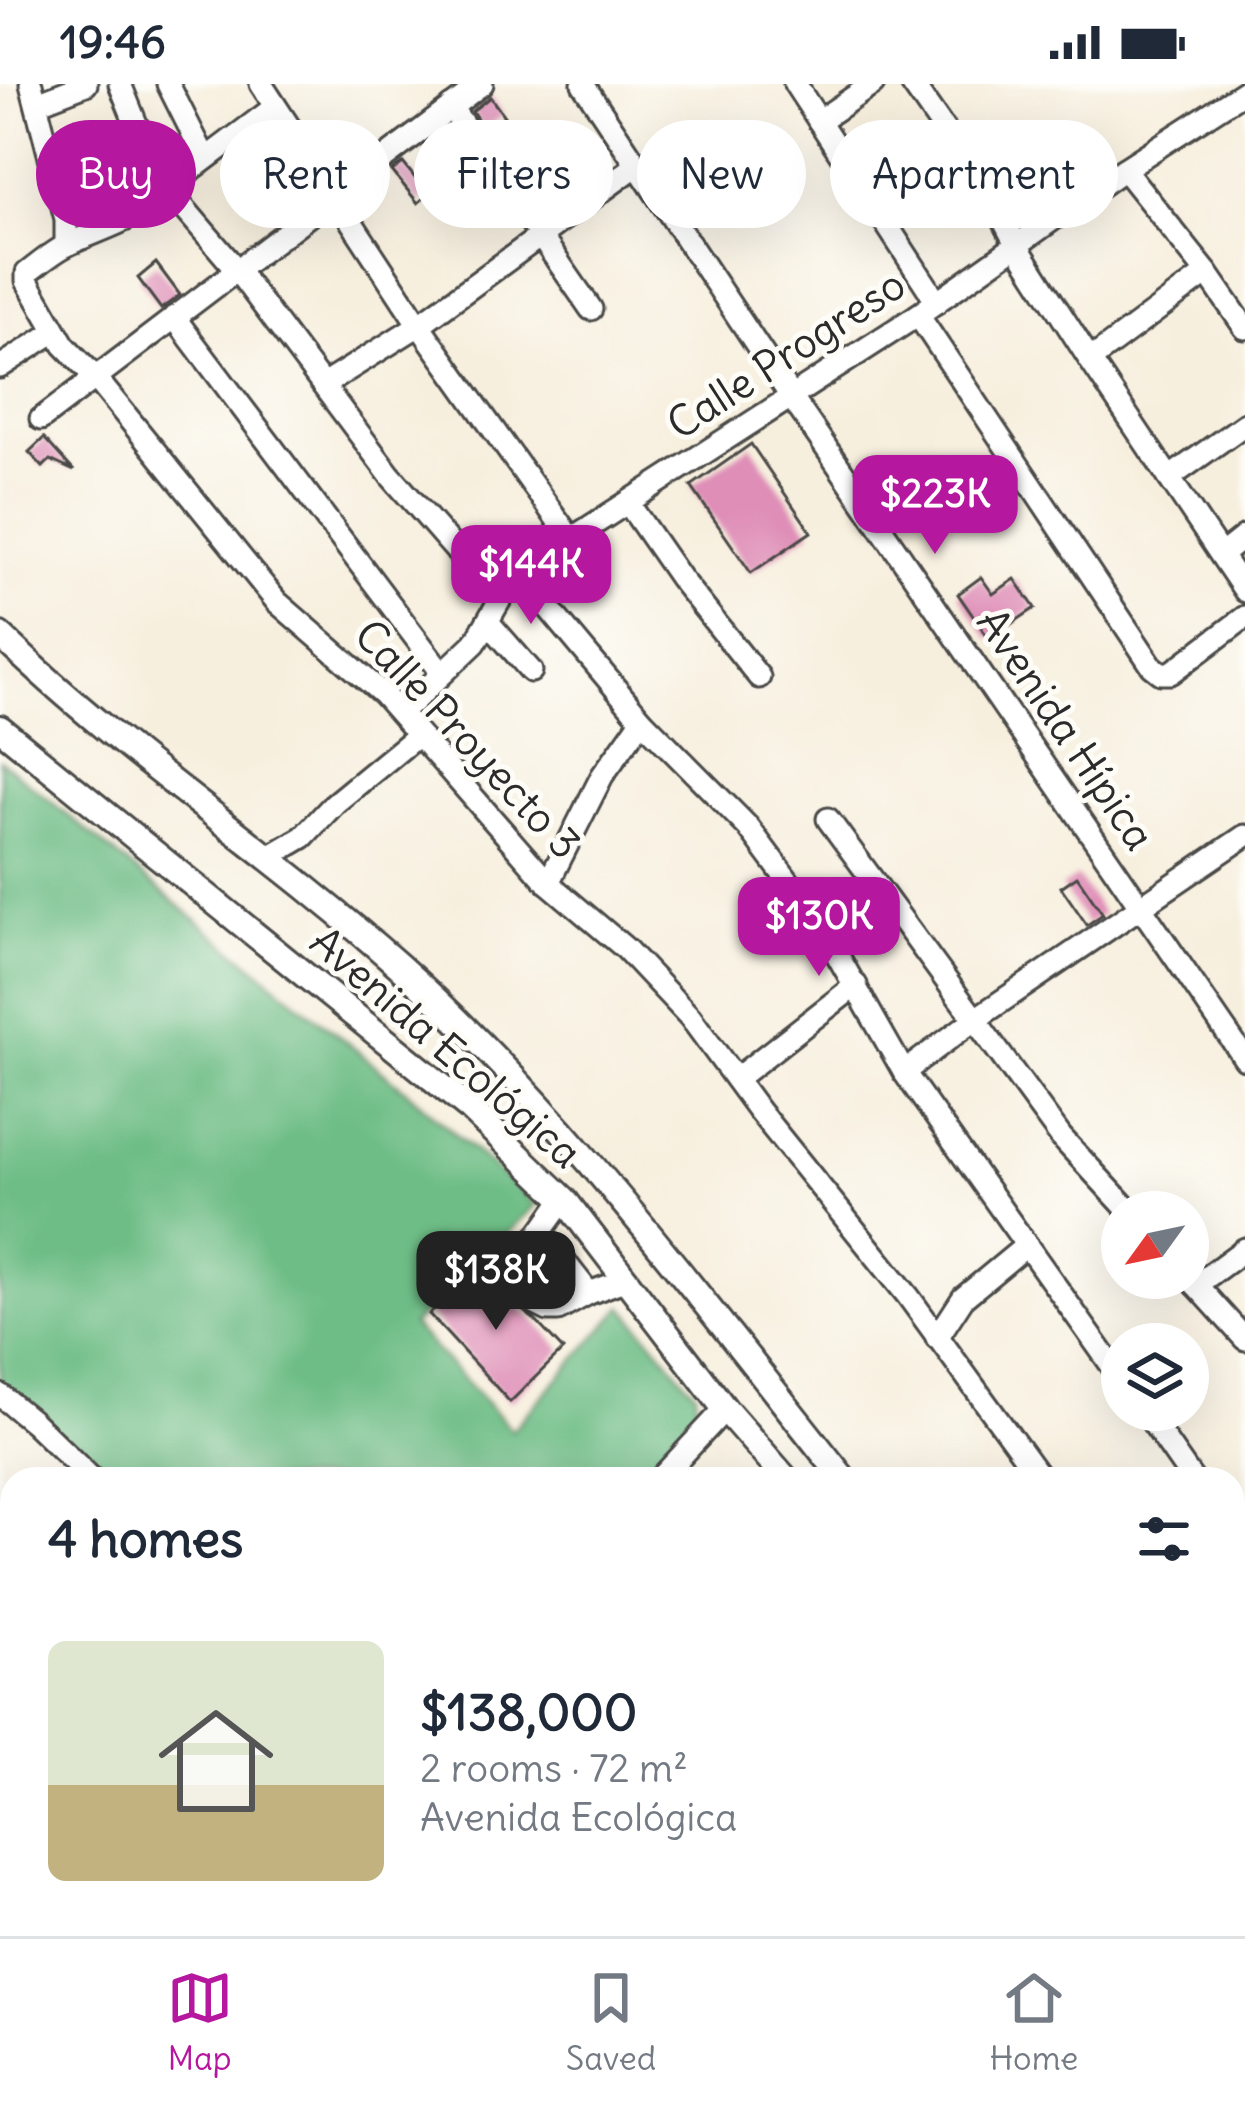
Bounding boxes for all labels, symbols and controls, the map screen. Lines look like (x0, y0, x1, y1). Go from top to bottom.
text: 19:46 (60, 14, 166, 70)
chip: Buy (36, 120, 196, 228)
chip: Rent (220, 120, 390, 228)
chip: Filters (414, 120, 613, 228)
chip: New (637, 120, 806, 228)
chip: Apartment (830, 120, 1118, 228)
street label: Calle Progreso (657, 258, 915, 450)
pin: $223K (851, 455, 1019, 557)
text: $223K (880, 469, 990, 518)
pin: $144K (447, 525, 615, 627)
text: $144K (478, 539, 584, 588)
street label: Avenida Hípica (966, 598, 1166, 860)
street label: Calle Proyecto 3 (344, 609, 592, 869)
pin: $130K (735, 877, 903, 979)
text: $130K (765, 891, 873, 940)
street label: Avenida Ecológica (300, 915, 592, 1179)
north arrow (1101, 1191, 1209, 1299)
map controls (1101, 1191, 1209, 1431)
pin: $138K (412, 1231, 580, 1333)
text: $138K (443, 1245, 549, 1294)
button: layers (1101, 1323, 1209, 1431)
icon: filters (1131, 1506, 1197, 1572)
text: 4 homes (48, 1507, 243, 1571)
text: $138,000 (420, 1680, 637, 1744)
icon: home (144, 1689, 288, 1833)
text: 2 rooms · 72 m² (420, 1744, 688, 1793)
text: Avenida Ecológica (420, 1793, 737, 1842)
tab: Map (167, 1965, 233, 2079)
tab: Saved (566, 1965, 656, 2079)
tab: Home (989, 1965, 1078, 2079)

